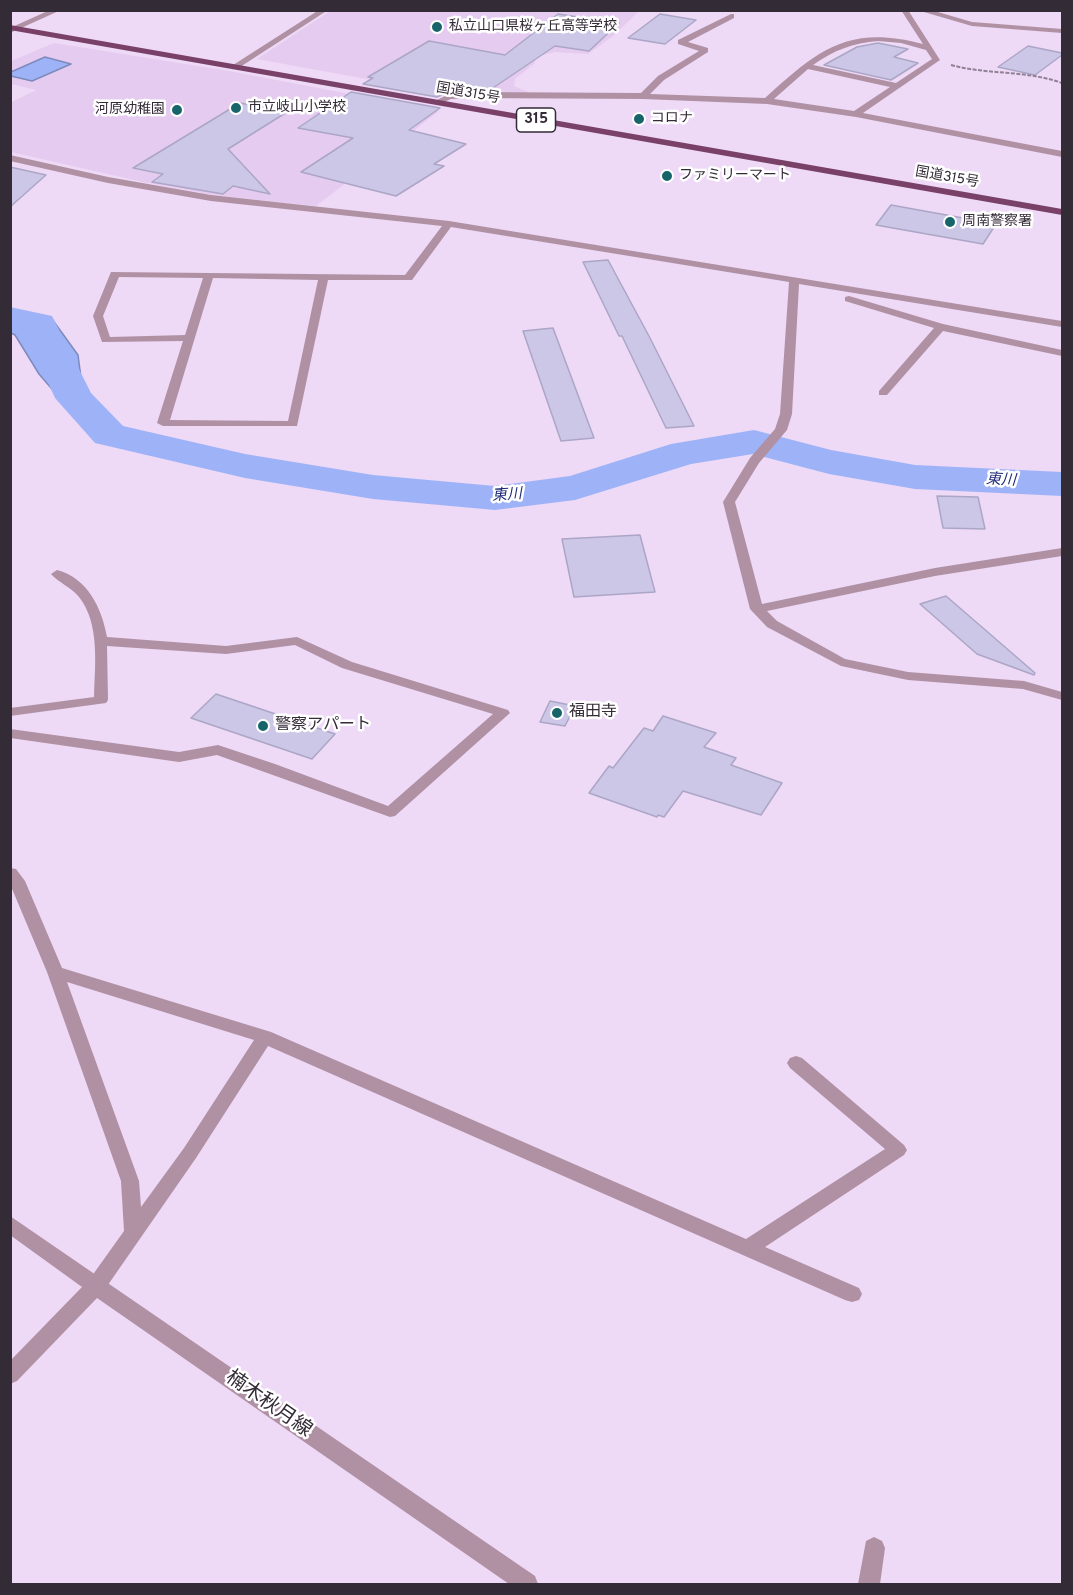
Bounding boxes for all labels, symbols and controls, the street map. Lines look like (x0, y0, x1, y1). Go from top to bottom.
place label: 私立山口県桜ヶ丘高等学校 (449, 19, 617, 35)
marker: 私立山口県桜ヶ丘高等学校 (430, 20, 444, 34)
street label: 国道315号 (435, 80, 501, 108)
place label: 市立岐山小学校 (248, 100, 346, 116)
marker: 市立岐山小学校 (229, 101, 243, 115)
place label: 河原幼稚園 (95, 102, 165, 118)
marker: 河原幼稚園 (170, 103, 184, 117)
road number: 315 (516, 108, 556, 132)
place label: コロナ (651, 111, 693, 127)
marker: コロナ (632, 112, 646, 126)
street label: 国道315号 (914, 164, 980, 192)
place label: ファミリーマート (679, 168, 791, 184)
marker: ファミリーマート (660, 169, 674, 183)
place label: 周南警察署 (962, 214, 1032, 230)
marker: 周南警察署 (943, 215, 957, 229)
water label: 東川 (986, 471, 1016, 491)
water label: 東川 (491, 486, 523, 506)
place label: 福田寺 (569, 703, 617, 723)
marker: 福田寺 (550, 706, 564, 720)
place label: 警察アパート (275, 716, 371, 736)
marker: 警察アパート (256, 719, 270, 733)
street label: 楠木秋月線 (220, 1366, 316, 1444)

